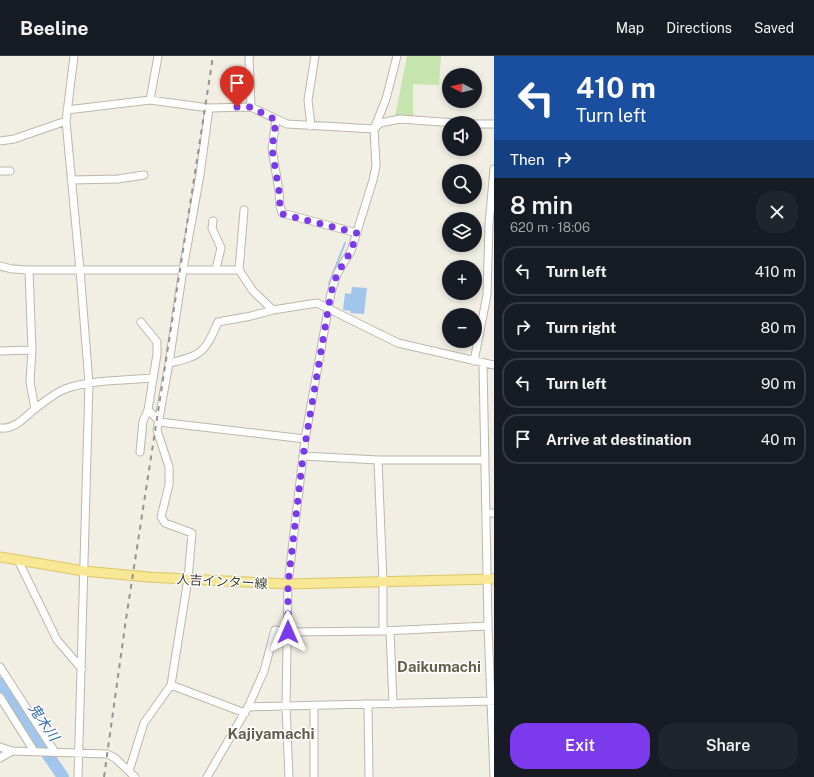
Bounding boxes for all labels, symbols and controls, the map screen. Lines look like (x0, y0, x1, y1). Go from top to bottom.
text: Beeline (20, 17, 89, 39)
text: Map (616, 20, 644, 36)
text: Directions (666, 20, 732, 36)
text: Saved (754, 20, 794, 36)
pin (220, 66, 254, 107)
north arrow (442, 68, 482, 108)
map controls (442, 68, 482, 348)
text: 410 m (576, 71, 656, 104)
icon: arrive (226, 72, 248, 94)
icon: left (510, 72, 562, 124)
text: Turn left (576, 105, 646, 126)
button: sound (442, 116, 482, 156)
icon: right (553, 148, 575, 170)
text: Then (510, 151, 545, 168)
button: search (442, 164, 482, 204)
text: 8 min (510, 191, 573, 219)
button: close (756, 191, 798, 233)
button: layers (442, 212, 482, 252)
text: 620 m · 18:06 (510, 220, 590, 235)
button: + (442, 260, 482, 300)
icon: left (512, 260, 534, 282)
text: Turn left (546, 263, 607, 280)
text: 410 m (755, 263, 796, 280)
button: − (442, 308, 482, 348)
icon: right (512, 316, 534, 338)
text: Turn right (546, 319, 616, 336)
text: 80 m (761, 319, 796, 336)
icon: left (512, 372, 534, 394)
text: Turn left (546, 375, 607, 392)
text: 90 m (761, 375, 796, 392)
icon: arrive (512, 428, 534, 450)
text: Arrive at destination (546, 431, 691, 448)
text: 40 m (761, 431, 796, 448)
street label: 人吉インター線 (176, 572, 268, 591)
position arrow (267, 611, 309, 653)
district label: Daikumachi (397, 658, 481, 675)
water label: 鬼木川 (26, 700, 63, 746)
button: Exit (510, 723, 650, 769)
button: Share (658, 723, 798, 769)
district label: Kajiyamachi (227, 725, 315, 742)

